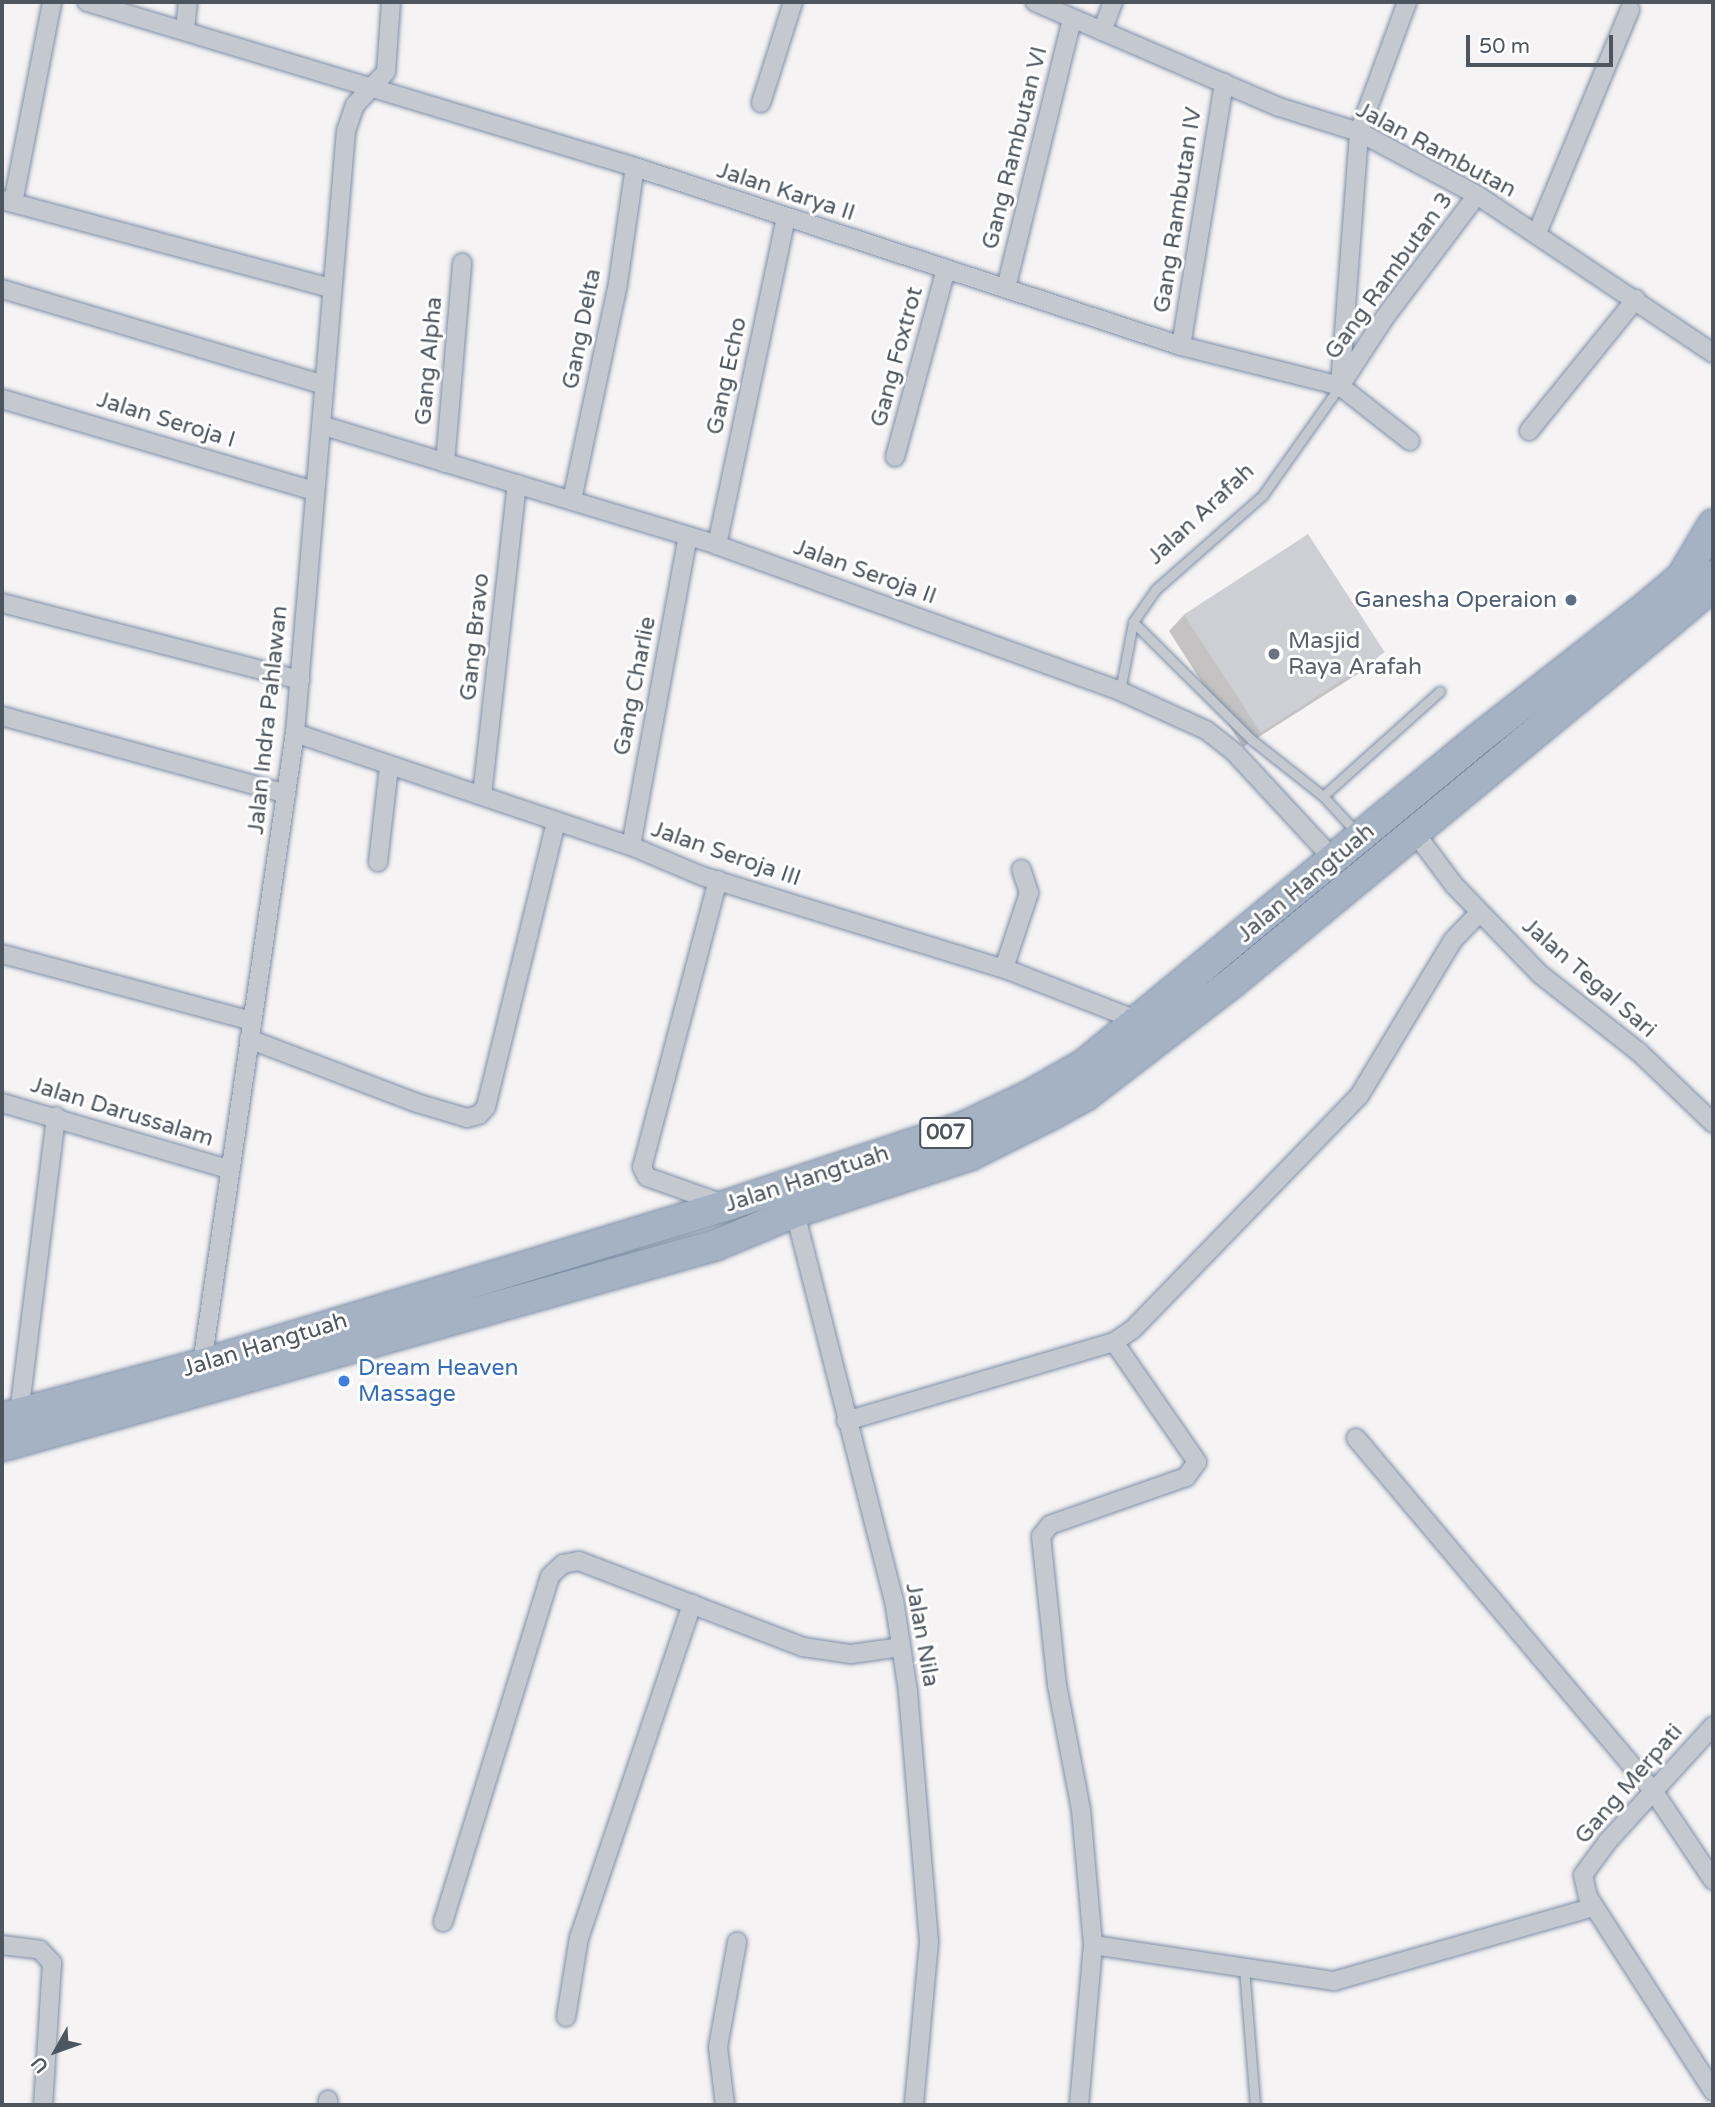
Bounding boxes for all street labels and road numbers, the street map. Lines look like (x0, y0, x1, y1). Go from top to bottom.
street label: Gang Rambutan VI (976, 44, 1054, 252)
street label: Jalan Rambutan (1351, 96, 1521, 204)
street label: Gang Rambutan IV (1148, 105, 1208, 315)
street label: Jalan Karya II (713, 157, 859, 227)
street label: Gang Rambutan 3 (1319, 187, 1459, 365)
street label: Gang Delta (557, 266, 607, 392)
street label: Gang Foxtrot (865, 284, 929, 430)
street label: Gang Alpha (410, 296, 448, 426)
street label: Gang Echo (701, 315, 753, 437)
street label: Jalan Seroja I (93, 386, 239, 454)
street label: Jalan Arafah (1142, 458, 1260, 570)
street label: Jalan Seroja II (790, 533, 940, 611)
street label: Gang Bravo (455, 572, 495, 702)
street label: Jalan Indra Pahlawan (242, 604, 294, 836)
street label: Gang Charlie (608, 614, 662, 758)
street label: Jalan Seroja III (648, 816, 804, 892)
street label: Jalan Hangtuah (1232, 818, 1380, 948)
street label: Jalan Tegal Sari (1516, 912, 1662, 1044)
street label: Jalan Darussalam (27, 1071, 217, 1153)
road number: 007 (918, 1116, 974, 1150)
street label: Jalan Hangtuah (722, 1139, 892, 1219)
street label: Jalan Hangtuah (179, 1307, 351, 1383)
street label: Jalan Nila (899, 1581, 945, 1689)
street label: Gang Merpati (1569, 1718, 1689, 1850)

